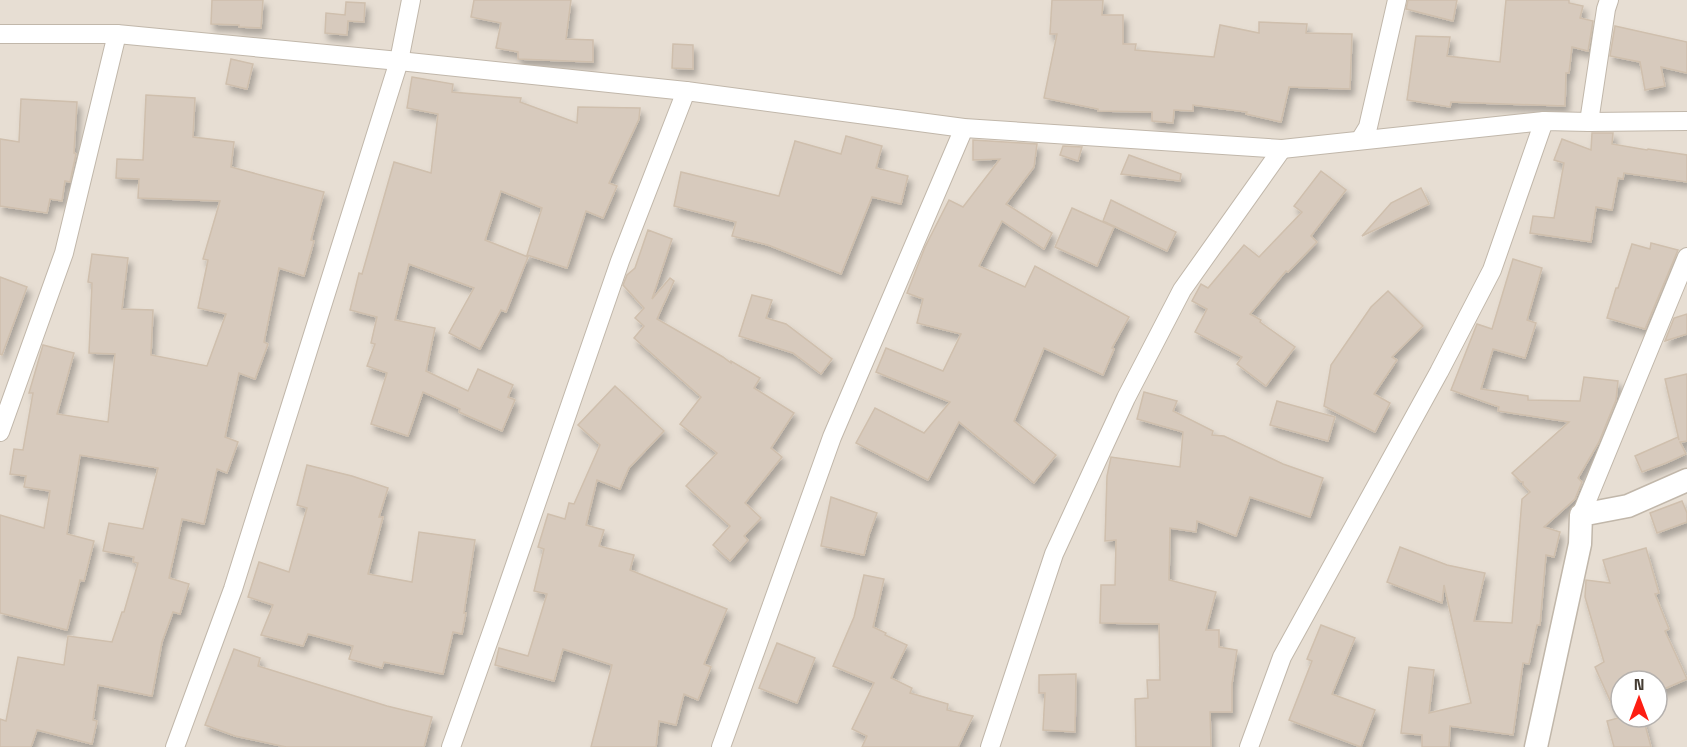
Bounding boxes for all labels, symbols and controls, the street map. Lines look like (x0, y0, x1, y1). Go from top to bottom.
north arrow (1609, 669, 1669, 729)
text: N (1634, 674, 1644, 695)

